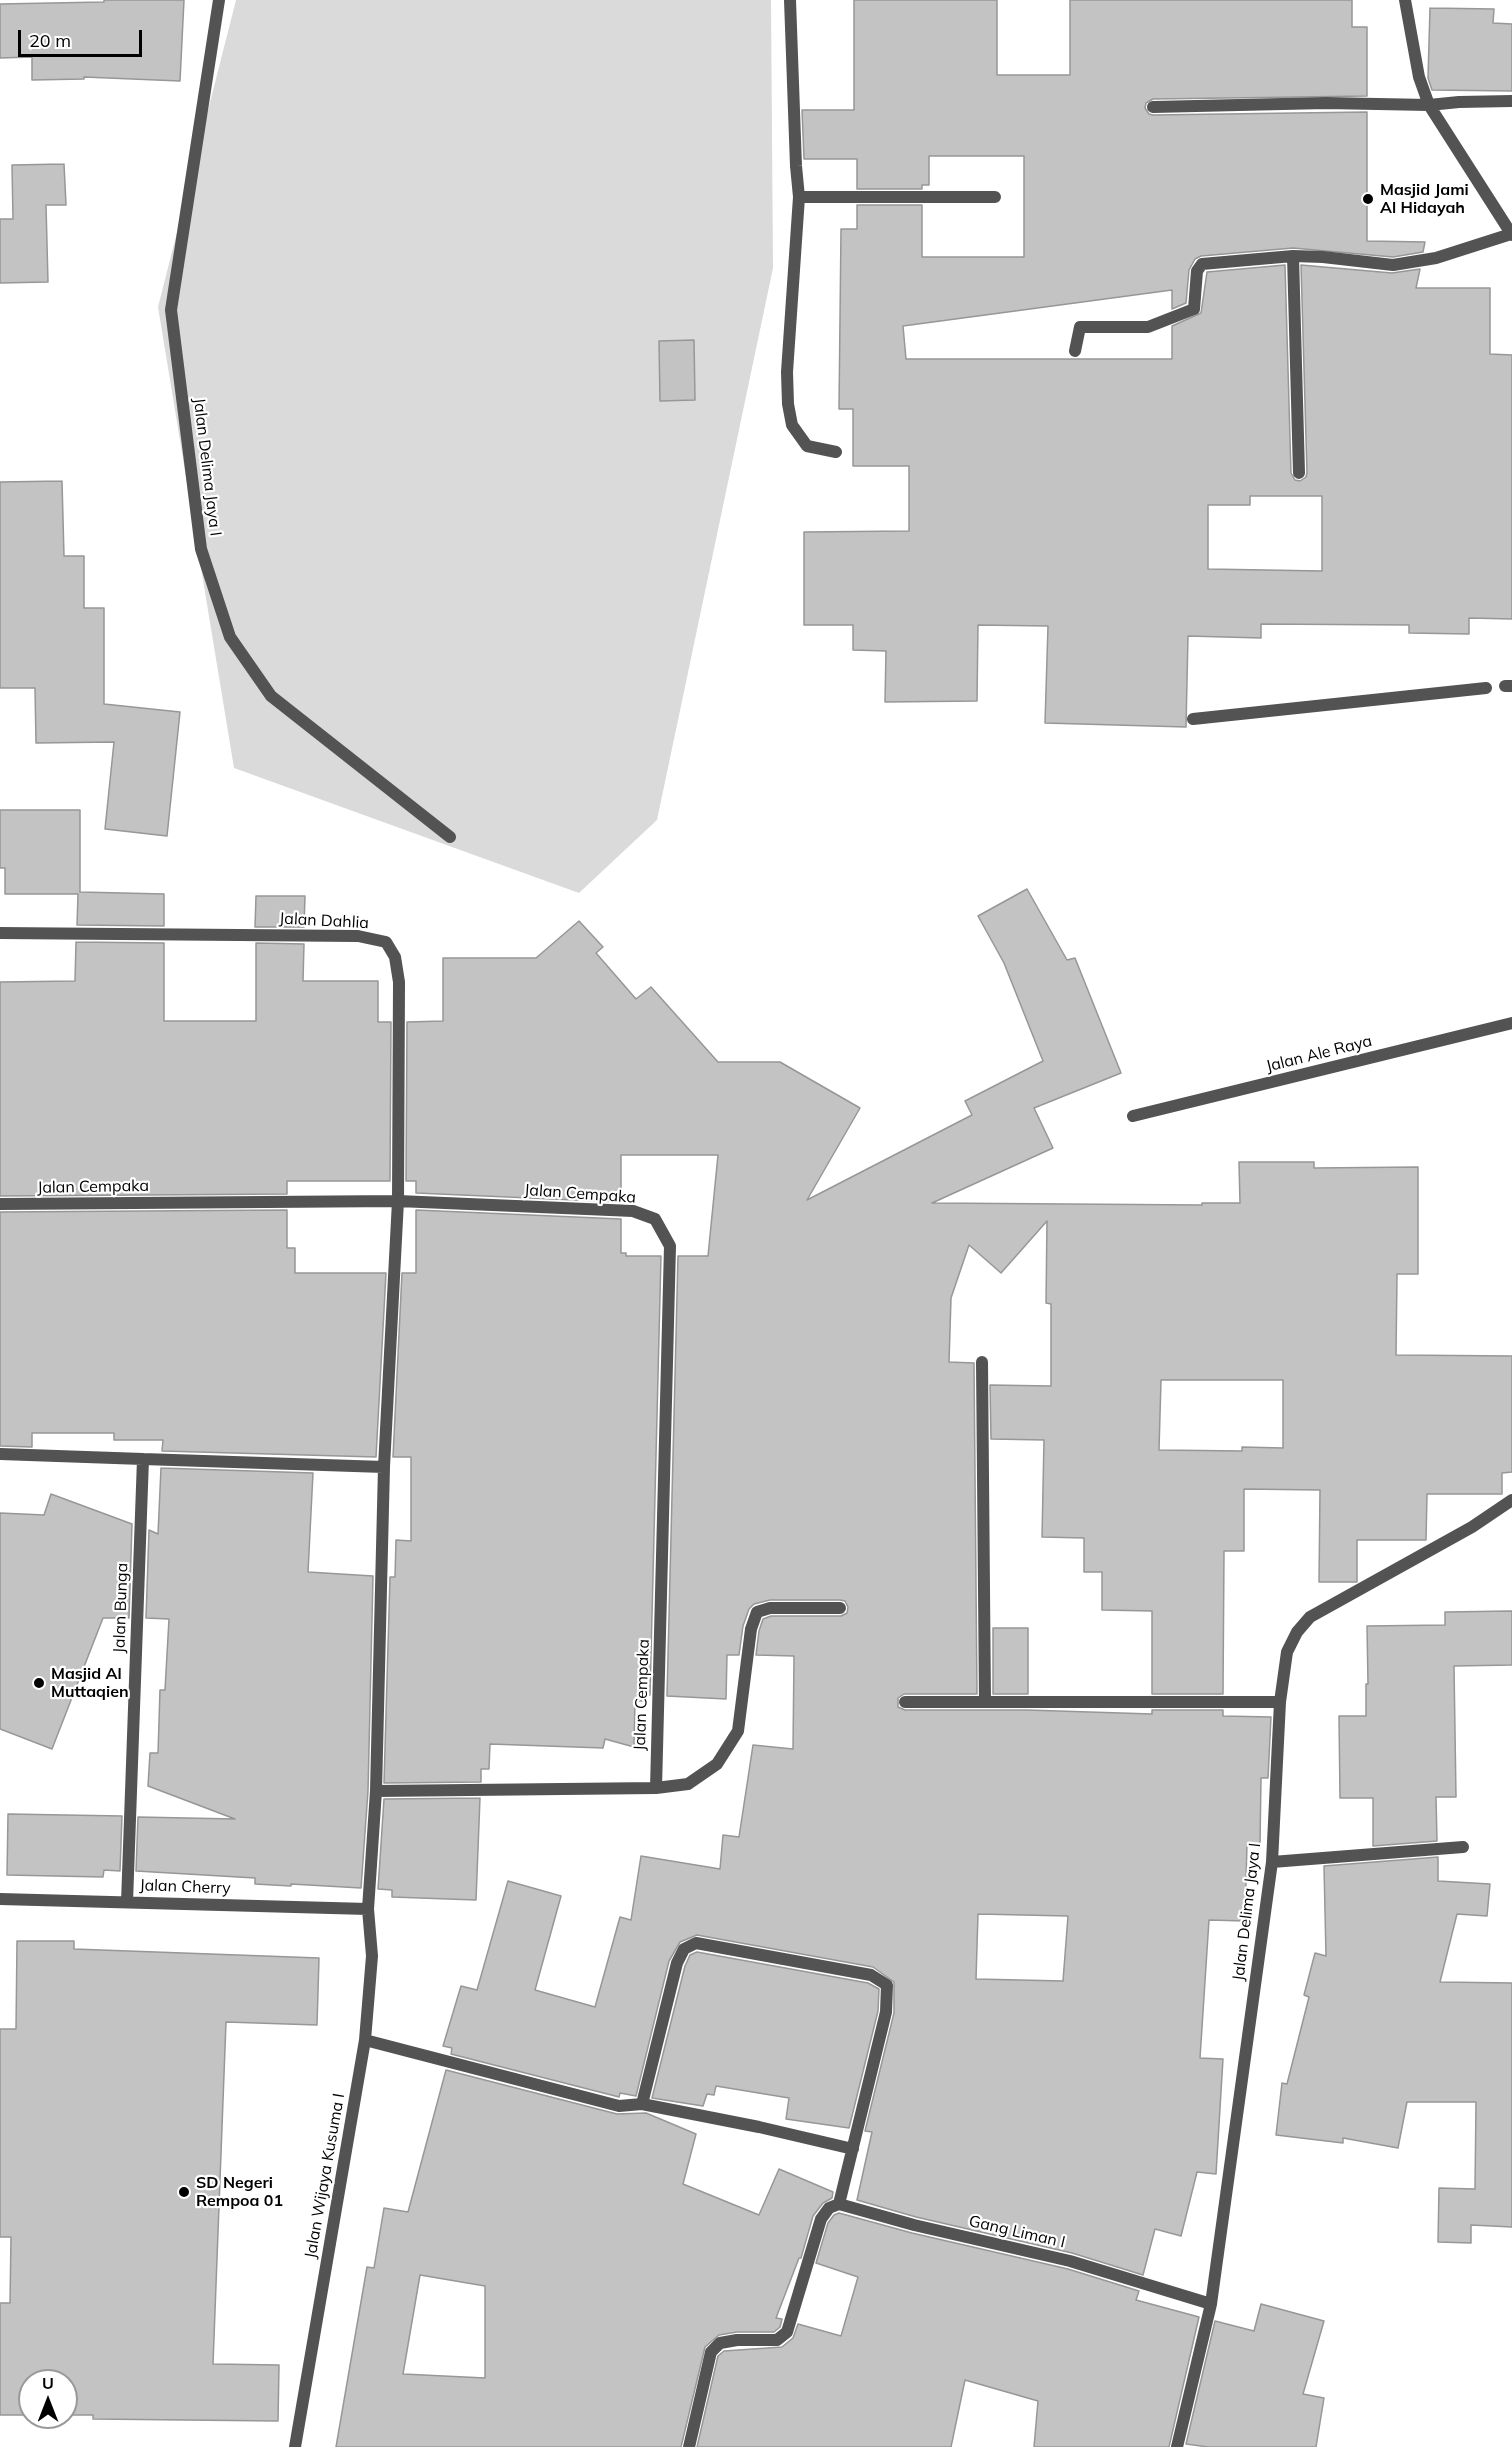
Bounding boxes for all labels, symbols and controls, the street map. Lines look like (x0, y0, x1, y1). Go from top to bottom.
scale bar (21, 18, 146, 56)
text: 20 m (29, 29, 71, 52)
place label: Masjid Jami Al Hidayah (1380, 180, 1469, 218)
marker: Masjid Jami Al Hidayah (1361, 192, 1375, 206)
street label: Jalan Delima Jaya I (189, 397, 225, 537)
street label: Jalan Dahlia (279, 909, 369, 933)
street label: Jalan Ale Raya (1264, 1032, 1374, 1076)
street label: Jalan Cempaka (37, 1176, 149, 1198)
street label: Jalan Cempaka (524, 1181, 636, 1207)
street label: Jalan Bunga (110, 1562, 132, 1654)
street label: Jalan Cempaka (630, 1639, 654, 1751)
place label: Masjid Al Muttaqien (51, 1664, 129, 1702)
marker: Masjid Al Muttaqien (32, 1676, 46, 1690)
street label: Jalan Delima Jaya I (1229, 1842, 1265, 1982)
street label: Jalan Cherry (139, 1876, 231, 1898)
street label: Jalan Wijaya Kusuma I (301, 2092, 349, 2260)
place label: SD Negeri Rempoa 01 (196, 2173, 283, 2211)
marker: SD Negeri Rempoa 01 (177, 2185, 191, 2199)
street label: Gang Liman I (967, 2212, 1067, 2252)
north arrow (18, 2369, 78, 2429)
text: U (42, 2373, 54, 2393)

